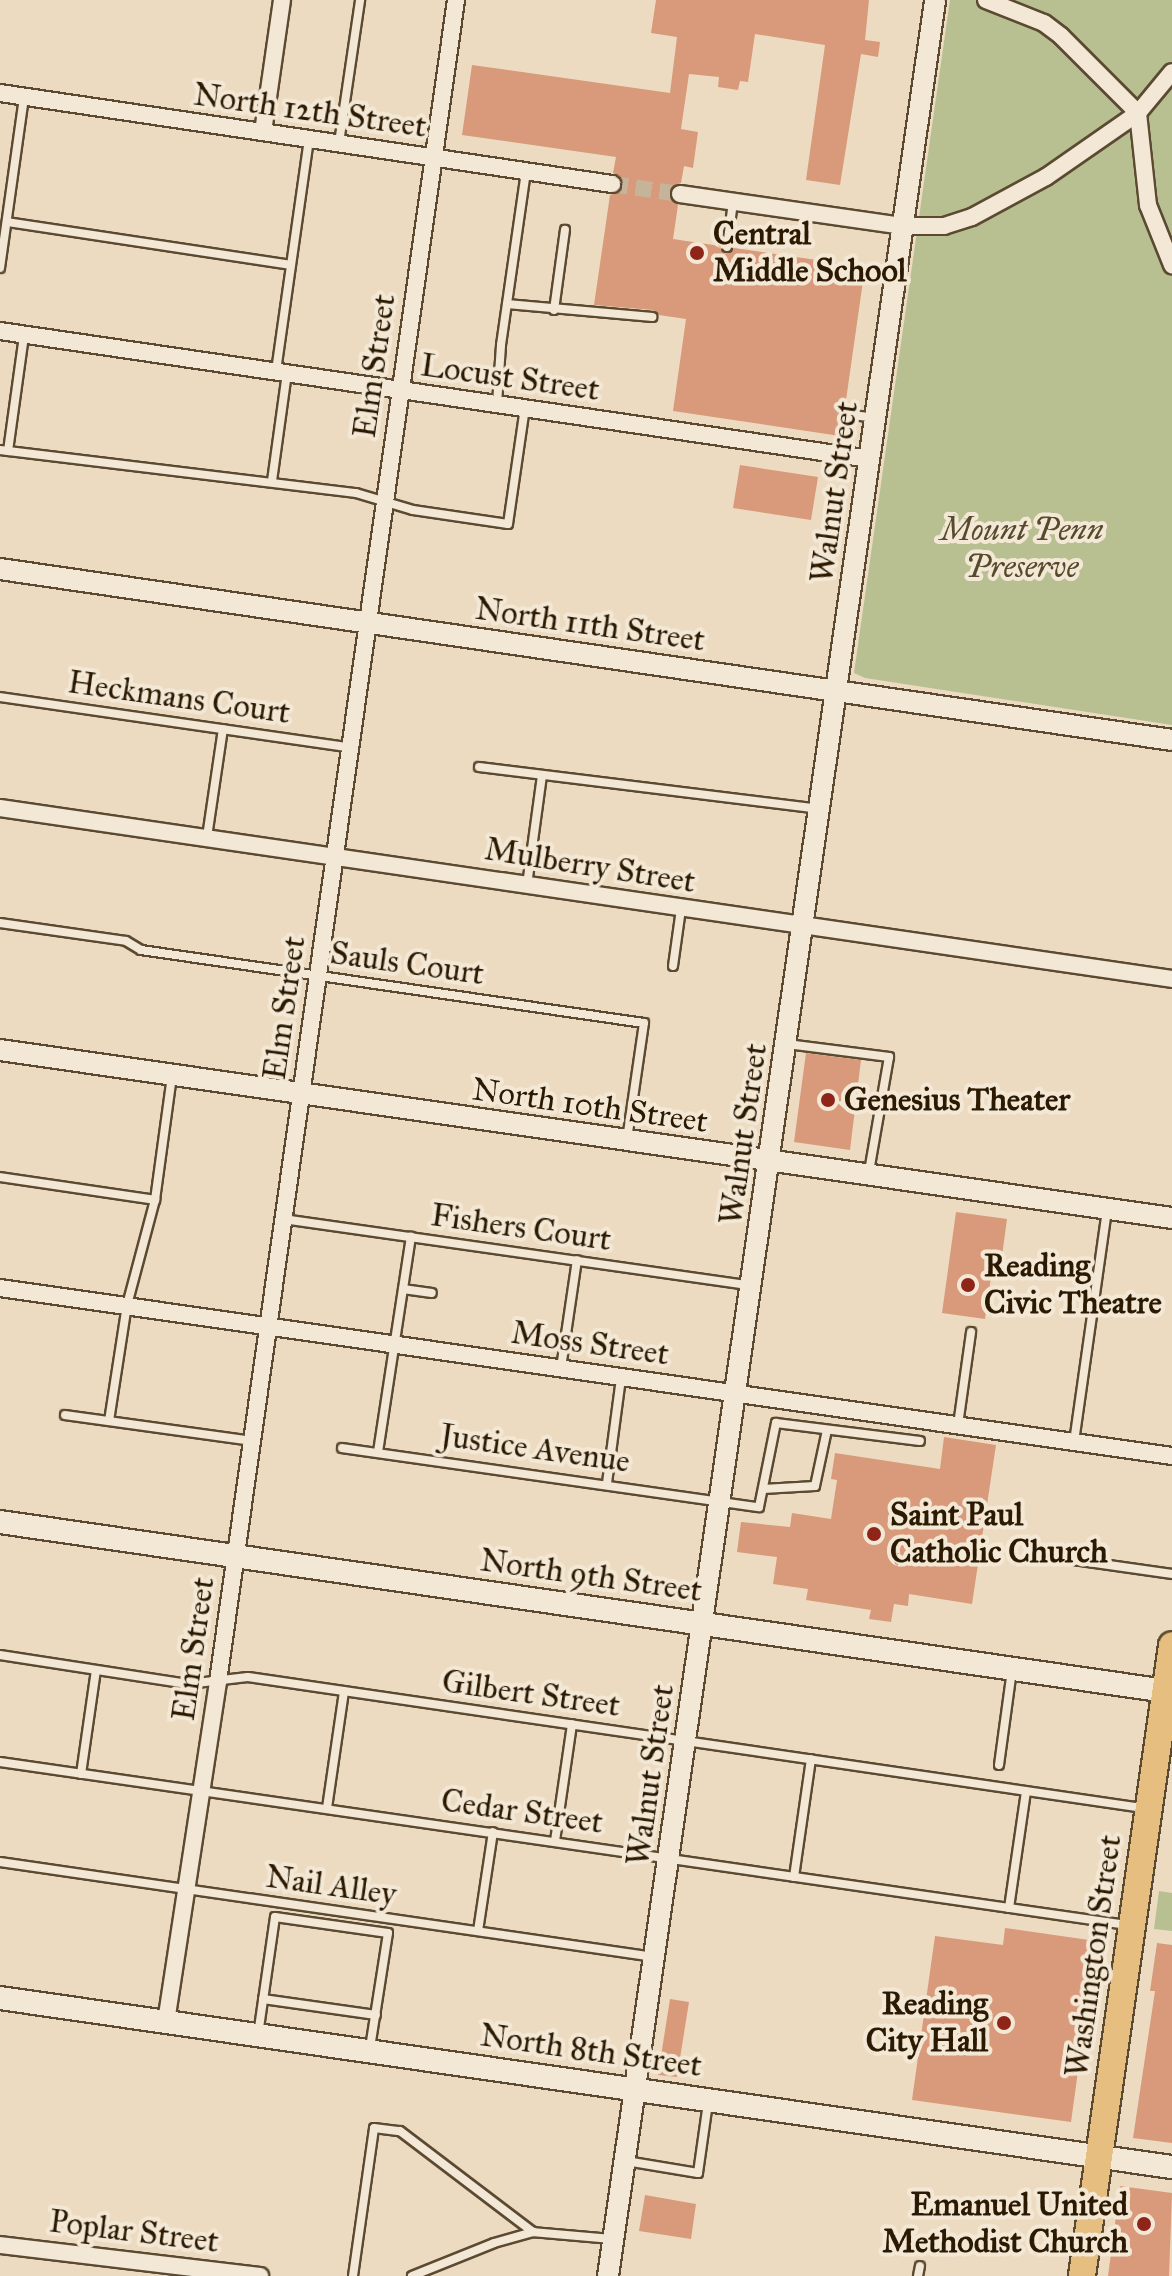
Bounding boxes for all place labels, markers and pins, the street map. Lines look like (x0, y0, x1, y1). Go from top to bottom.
place label: Central Middle School (713, 216, 906, 291)
marker: Central Middle School (688, 244, 706, 262)
place label: Genesius Theater (844, 1081, 1070, 1119)
marker: Genesius Theater (819, 1091, 837, 1109)
place label: Reading Civic Theatre (984, 1248, 1162, 1323)
marker: Reading Civic Theatre (959, 1276, 977, 1294)
place label: Saint Paul Catholic Church (890, 1497, 1108, 1572)
marker: Saint Paul Catholic Church (865, 1525, 883, 1543)
place label: Reading City Hall (866, 1986, 988, 2061)
marker: Reading City Hall (995, 2014, 1013, 2032)
place label: Emanuel United Methodist Church (882, 2187, 1128, 2262)
marker: Emanuel United Methodist Church (1135, 2215, 1153, 2233)

